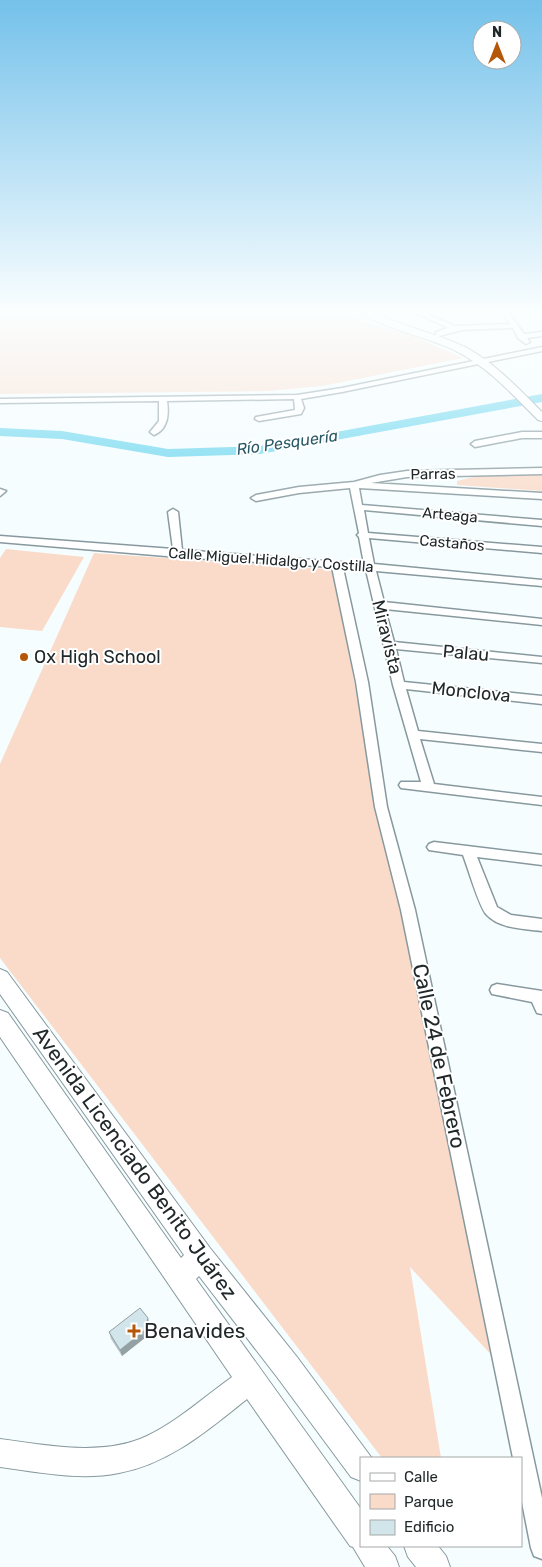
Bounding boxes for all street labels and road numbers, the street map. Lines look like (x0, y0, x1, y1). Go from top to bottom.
street label: Parras (410, 465, 456, 483)
street label: Arteaga (422, 504, 478, 526)
street label: Castaños (419, 531, 486, 555)
street label: Calle Miguel Hidalgo y Costilla (168, 544, 374, 576)
street label: Miravista (367, 598, 407, 676)
street label: Palau (442, 640, 490, 666)
street label: Monclova (430, 677, 512, 707)
street label: Calle 24 de Febrero (408, 961, 471, 1150)
street label: Avenida Licenciado Benito Juárez (28, 1021, 243, 1304)

